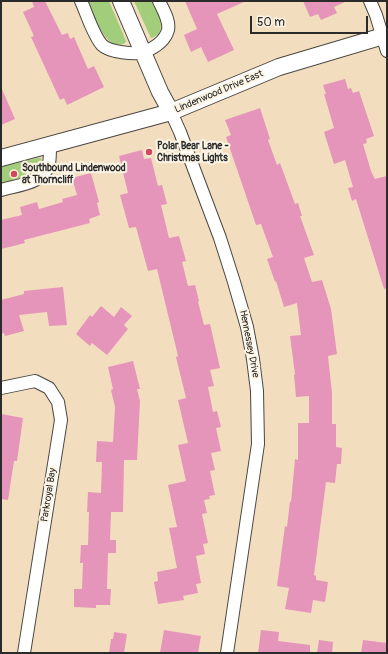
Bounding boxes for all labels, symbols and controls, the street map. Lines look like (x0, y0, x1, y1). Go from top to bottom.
scale bar (252, 8, 370, 34)
text: 50 m (257, 15, 285, 30)
street label: Lindenwood Drive East (173, 68, 265, 116)
place label: Polar Bear Lane - Christmas Lights (157, 140, 229, 164)
marker: Polar Bear Lane - Christmas Lights (144, 147, 154, 157)
place label: Southbound Lindenwood at Thorncliff (22, 162, 126, 186)
marker: Southbound Lindenwood at Thorncliff (9, 169, 19, 179)
street label: Hennessey Drive (237, 309, 261, 379)
street label: Parkroyal Bay (39, 467, 59, 523)

